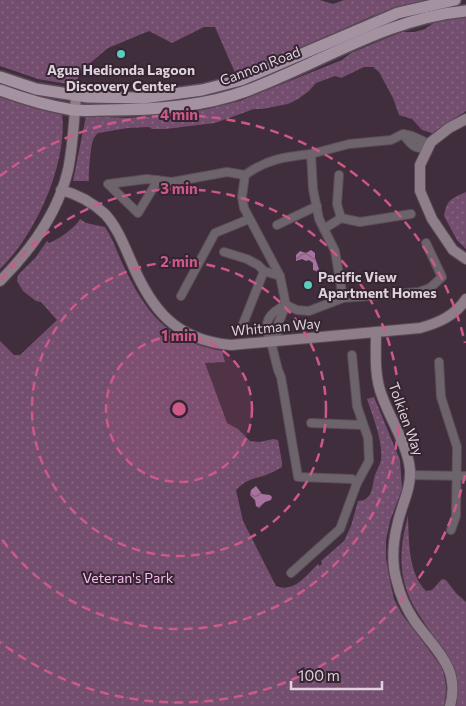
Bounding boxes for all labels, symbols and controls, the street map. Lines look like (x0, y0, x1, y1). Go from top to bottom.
street label: Cannon Road (217, 42, 302, 89)
marker: Agua Hedionda Lagoon Discovery Center (115, 48, 127, 60)
place label: Agua Hedionda Lagoon Discovery Center (47, 61, 195, 94)
text: 4 min (160, 105, 198, 123)
text: 3 min (160, 179, 198, 197)
text: 2 min (160, 252, 198, 270)
place label: Pacific View Apartment Homes (318, 268, 437, 301)
marker: Pacific View Apartment Homes (302, 279, 314, 291)
street label: Whitman Way (230, 314, 321, 339)
text: 1 min (161, 326, 197, 344)
street label: Tolkien Way (385, 380, 428, 458)
centre of rings (170, 400, 188, 418)
park label: Veteran's Park (83, 569, 174, 586)
scale bar (291, 658, 382, 690)
text: 100 m (298, 666, 340, 684)

